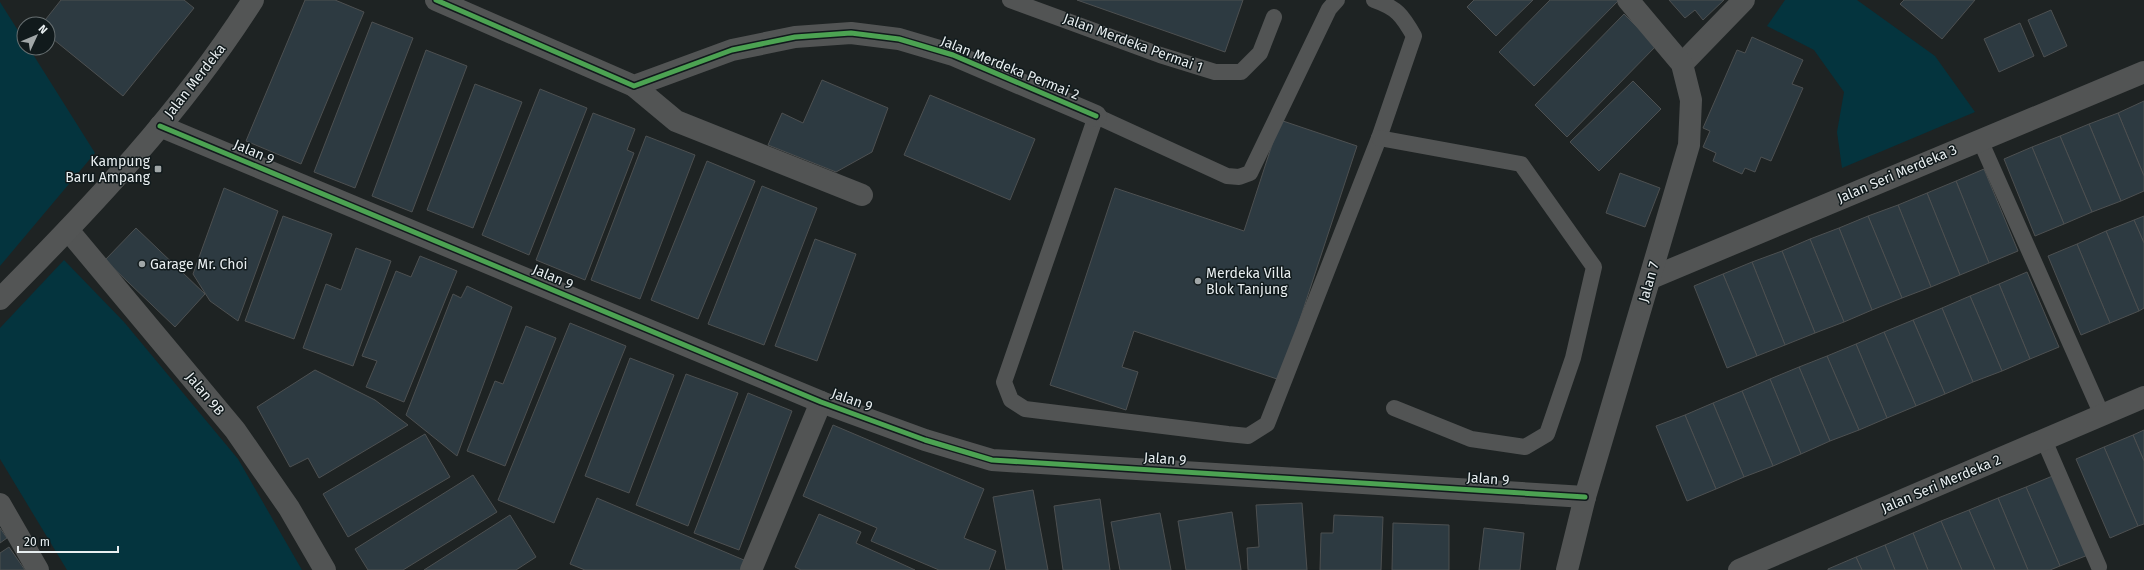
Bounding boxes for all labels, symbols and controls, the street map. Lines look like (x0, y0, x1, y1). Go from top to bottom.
street label: Jalan Merdeka Permai 1 (1061, 10, 1205, 76)
north arrow (16, 16, 56, 56)
text: N (36, 22, 50, 37)
street label: Jalan Merdeka Permai 2 (938, 32, 1082, 104)
street label: Jalan Merdeka (161, 41, 229, 121)
street label: Jalan 9 (231, 136, 277, 168)
street label: Jalan Seri Merdeka 3 (1835, 141, 1959, 207)
place label: Kampung Baru Ampang (65, 153, 151, 186)
marker: Kampung Baru Ampang (153, 164, 163, 174)
place label: Garage Mr. Choi (150, 256, 248, 273)
marker: Garage Mr. Choi (137, 259, 147, 269)
street label: Jalan 7 (1635, 260, 1663, 304)
street label: Jalan 9 (530, 261, 576, 293)
place label: Merdeka Villa Blok Tanjung (1206, 265, 1291, 298)
marker: Merdeka Villa Blok Tanjung (1193, 276, 1203, 286)
street label: Jalan 9B (182, 369, 228, 419)
street label: Jalan 9 (829, 385, 875, 415)
street label: Jalan 9 (1143, 449, 1187, 469)
street label: Jalan Seri Merdeka 2 (1879, 451, 2003, 517)
street label: Jalan 9 (1466, 469, 1510, 489)
scale bar (18, 528, 118, 554)
text: 20 m (24, 535, 50, 549)

